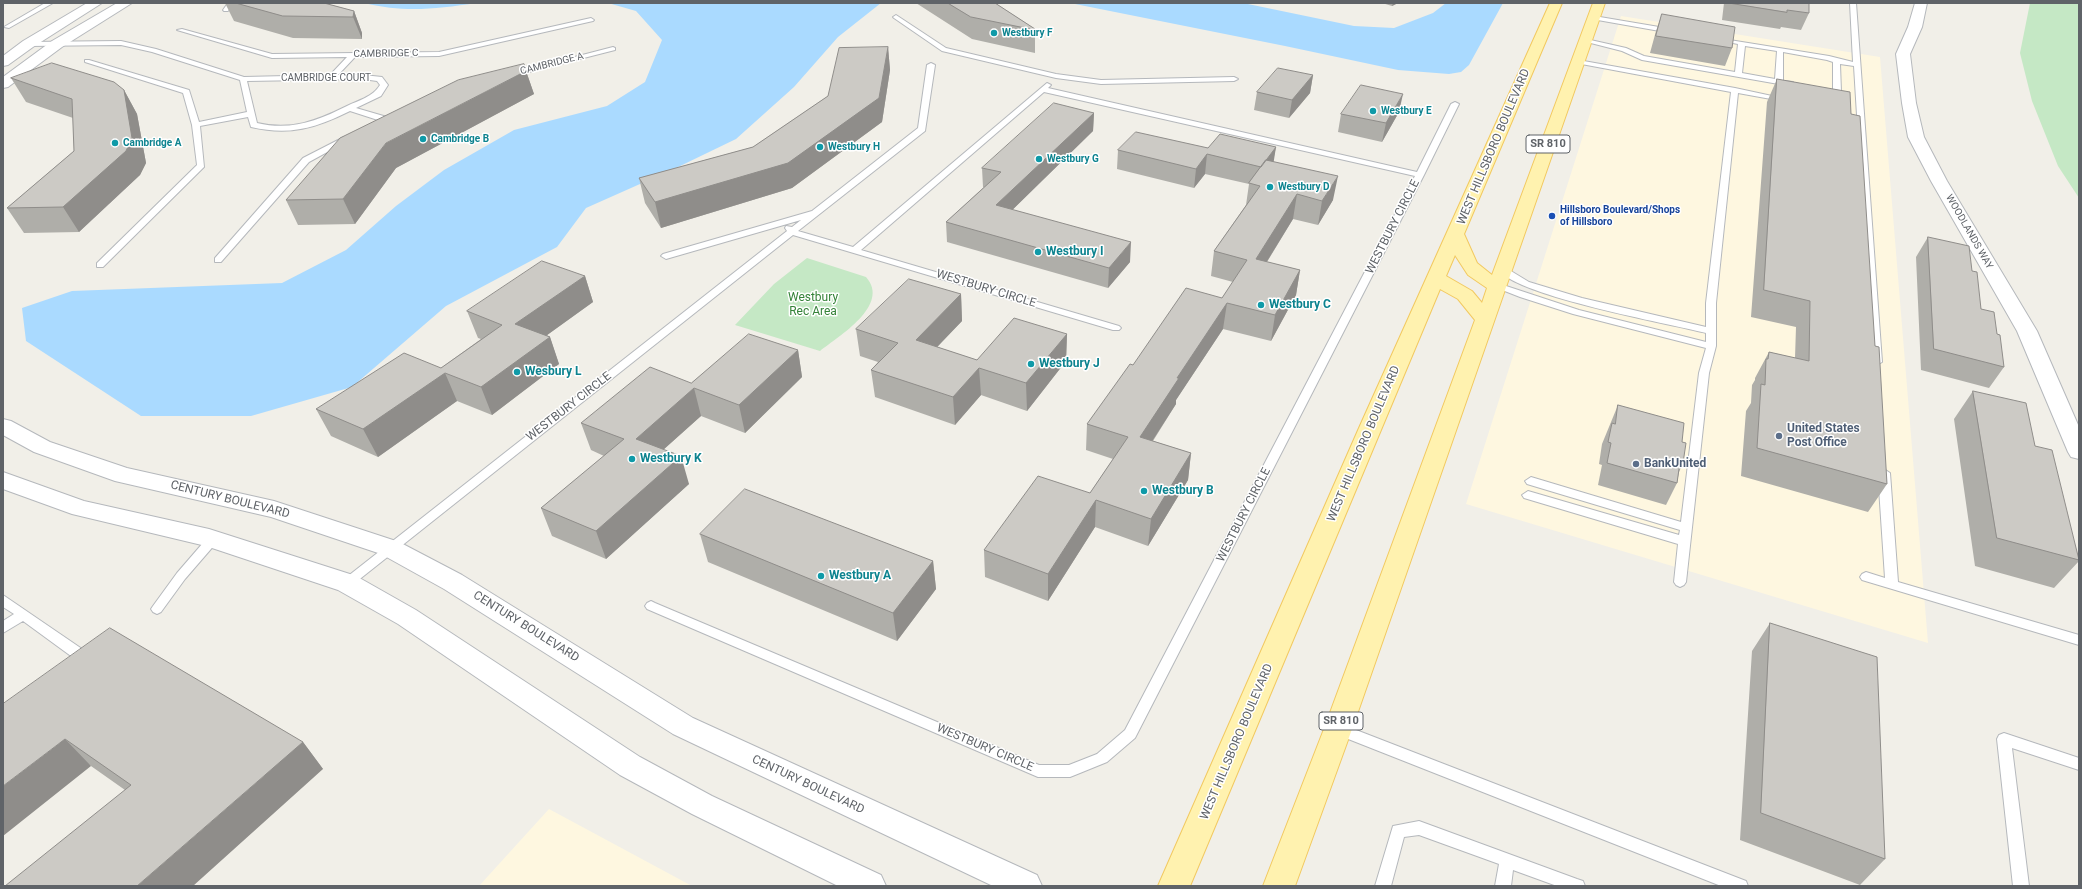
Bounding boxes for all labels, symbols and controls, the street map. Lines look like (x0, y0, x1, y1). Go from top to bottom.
place label: Westbury F (1002, 27, 1053, 39)
marker: Westbury F (989, 28, 999, 38)
street label: CAMBRIDGE C (353, 47, 419, 61)
street label: CAMBRIDGE A (519, 50, 585, 78)
street label: WEST HILLSBORO BOULEVARD (1455, 67, 1533, 227)
street label: CAMBRIDGE COURT (281, 72, 371, 84)
place label: Westbury E (1381, 105, 1432, 117)
marker: Westbury E (1368, 106, 1378, 116)
place label: Cambridge B (431, 133, 489, 145)
marker: Cambridge B (418, 134, 428, 144)
road number: SR 810 (1526, 135, 1570, 153)
place label: Cambridge A (123, 137, 181, 149)
marker: Cambridge A (110, 138, 120, 148)
place label: Westbury H (828, 141, 880, 153)
marker: Westbury H (815, 142, 825, 152)
place label: Westbury G (1047, 153, 1099, 165)
marker: Westbury G (1034, 154, 1044, 164)
street label: WESTBURY CIRCLE (1363, 177, 1423, 277)
place label: Westbury D (1278, 181, 1330, 193)
marker: Westbury D (1265, 182, 1275, 192)
street label: WOODLANDS WAY (1943, 193, 1995, 271)
place label: Hillsboro Boulevard/Shops of Hillsboro (1560, 204, 1680, 228)
marker: Hillsboro Boulevard/Shops of Hillsboro (1547, 211, 1557, 221)
place label: Westbury I (1046, 245, 1104, 259)
marker: Westbury I (1033, 247, 1043, 257)
street label: WESTBURY CIRCLE (934, 267, 1038, 311)
park label: Westbury Rec Area (788, 291, 838, 319)
place label: Westbury C (1269, 298, 1331, 312)
marker: Westbury C (1256, 300, 1266, 310)
place label: Westbury J (1039, 357, 1100, 371)
marker: Westbury J (1026, 359, 1036, 369)
street label: WEST HILLSBORO BOULEVARD (1325, 364, 1403, 524)
place label: Wesbury L (525, 365, 581, 379)
marker: Wesbury L (512, 367, 522, 377)
street label: WESTBURY CIRCLE (524, 369, 614, 445)
place label: United States Post Office (1787, 422, 1860, 450)
marker: United States Post Office (1774, 431, 1784, 441)
place label: Westbury K (640, 452, 702, 466)
marker: Westbury K (627, 454, 637, 464)
place label: BankUnited (1644, 457, 1706, 471)
marker: BankUnited (1631, 459, 1641, 469)
street label: WESTBURY CIRCLE (1214, 465, 1274, 565)
street label: CENTURY BOULEVARD (169, 478, 291, 522)
place label: Westbury B (1152, 484, 1214, 498)
marker: Westbury B (1139, 486, 1149, 496)
place label: Westbury A (829, 569, 891, 583)
marker: Westbury A (816, 571, 826, 581)
street label: CENTURY BOULEVARD (470, 588, 582, 666)
street label: WEST HILLSBORO BOULEVARD (1198, 662, 1276, 822)
road number: SR 810 (1319, 712, 1363, 730)
street label: WESTBURY CIRCLE (934, 721, 1036, 775)
street label: CENTURY BOULEVARD (750, 753, 866, 817)

